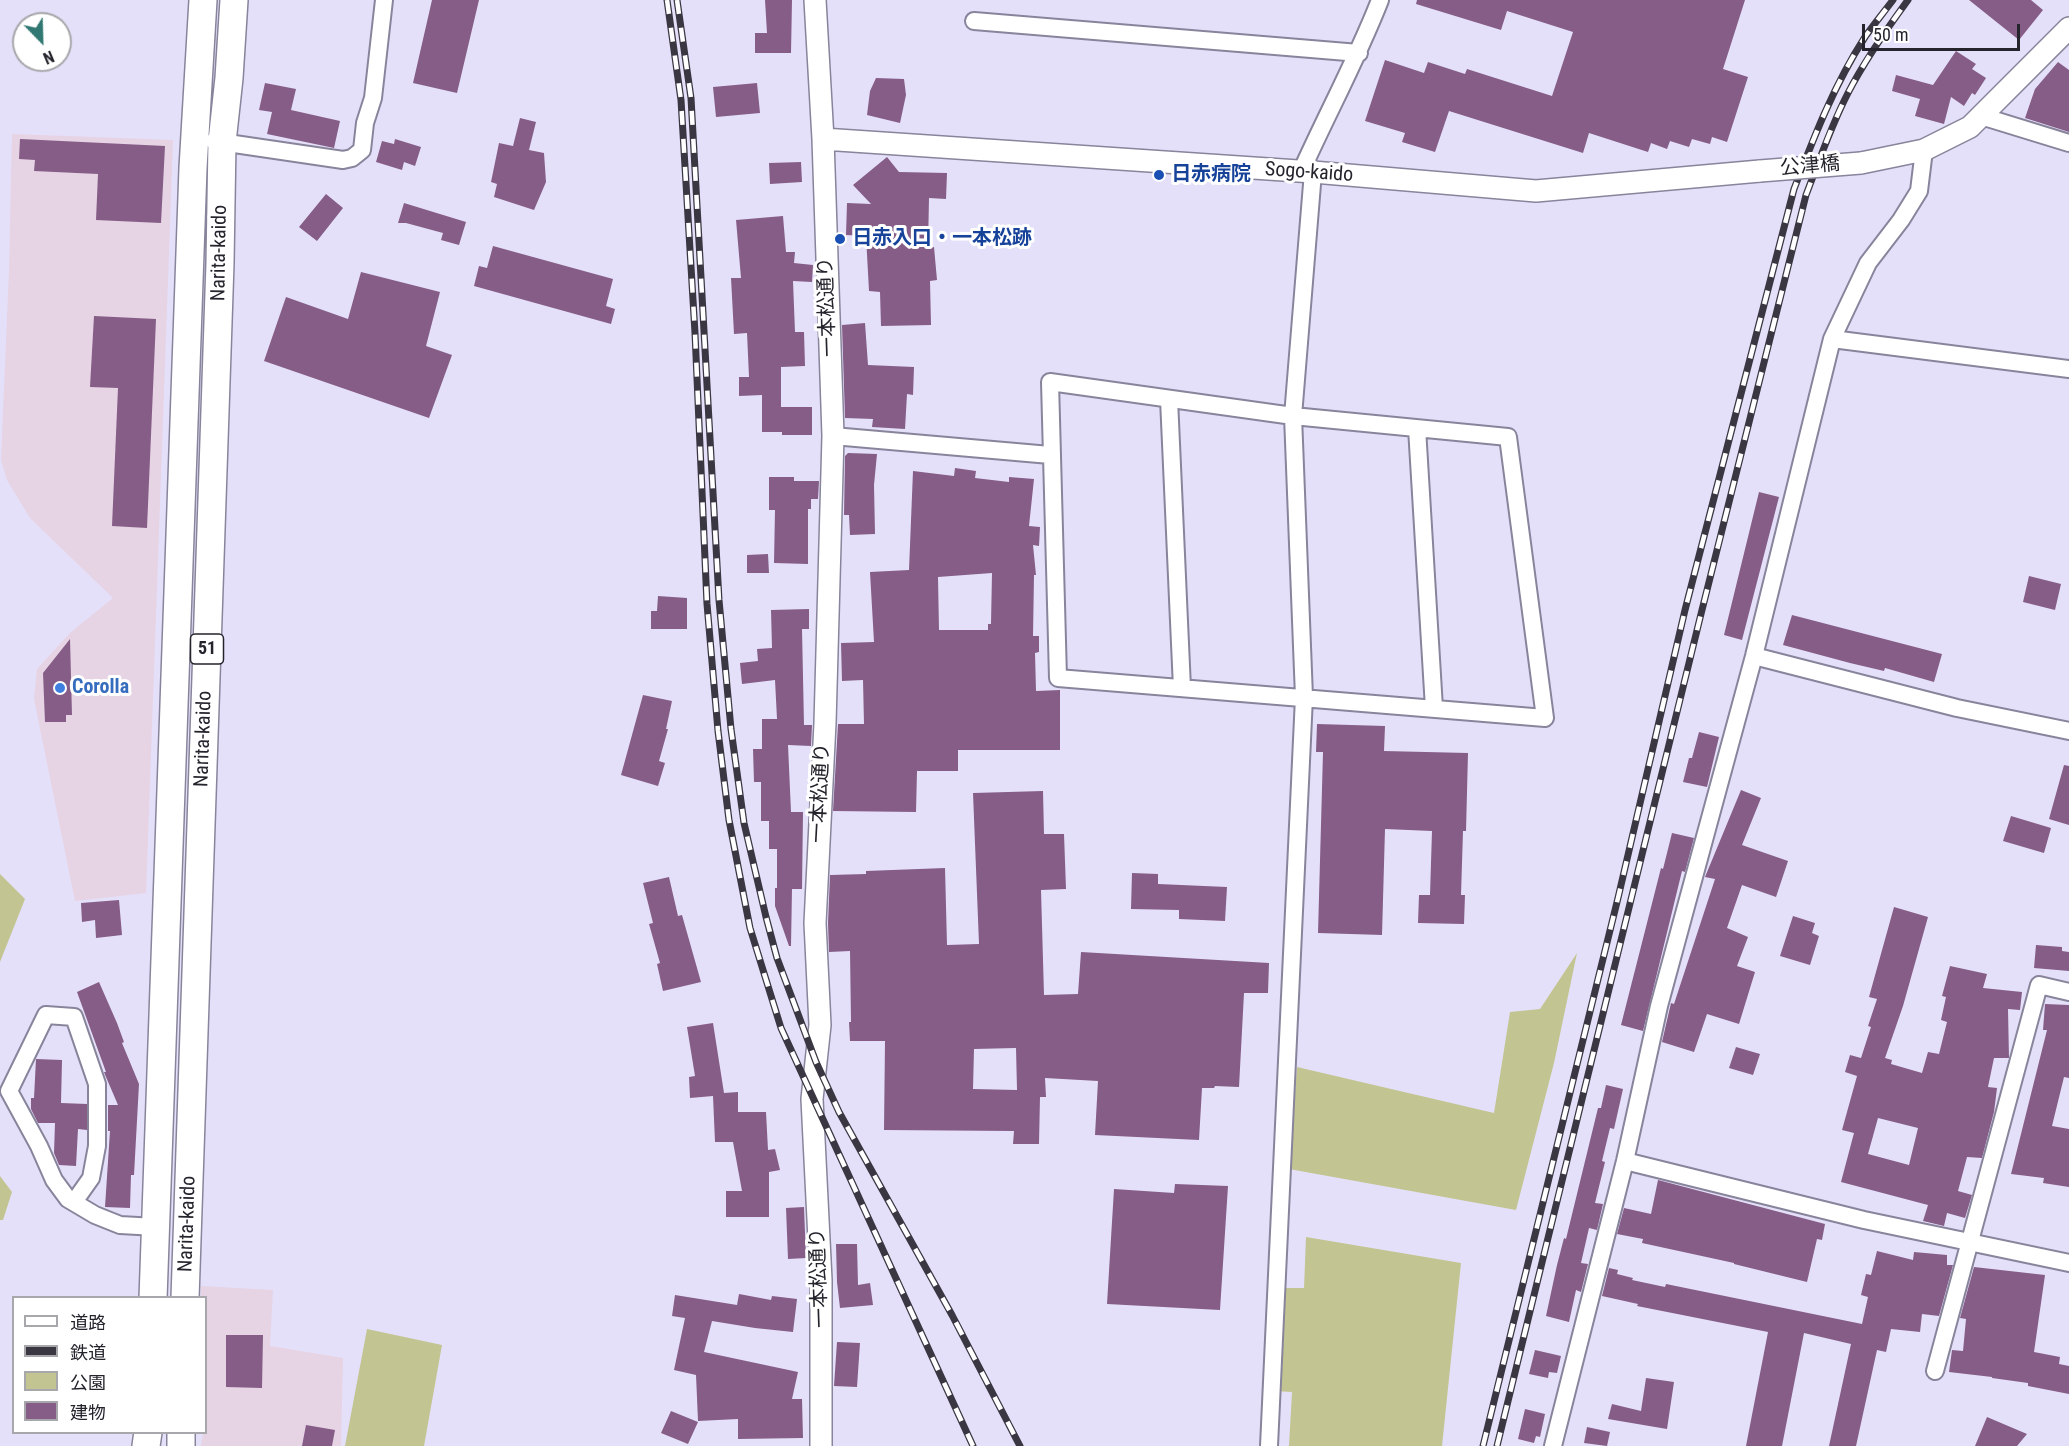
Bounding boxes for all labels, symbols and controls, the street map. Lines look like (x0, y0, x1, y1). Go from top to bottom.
north arrow (12, 12, 72, 72)
scale bar (1865, 12, 2022, 50)
text: 50 m (1873, 24, 1908, 45)
text: N (40, 47, 57, 68)
street label: 公津橋 (1779, 152, 1841, 182)
street label: Sogo-kaido (1264, 158, 1354, 188)
place label: 日赤病院 (1171, 163, 1251, 187)
marker: 日赤病院 (1152, 168, 1166, 182)
street label: Narita-kaido (207, 205, 233, 301)
place label: 日赤入口・一本松跡 (852, 227, 1032, 251)
marker: 日赤入口・一本松跡 (833, 232, 847, 246)
street label: 一本松通り (814, 257, 842, 357)
road number: 51 (190, 634, 224, 664)
place label: Corolla (72, 676, 129, 700)
marker: Corolla (53, 681, 67, 695)
street label: Narita-kaido (190, 690, 218, 788)
street label: 一本松通り (806, 742, 836, 844)
street label: Narita-kaido (174, 1175, 202, 1273)
street label: 一本松通り (806, 1228, 834, 1328)
legend (12, 1296, 207, 1434)
text: 道路 (70, 1312, 106, 1333)
text: 鉄道 (70, 1342, 106, 1363)
text: 公園 (70, 1372, 106, 1393)
text: 建物 (70, 1402, 106, 1423)

